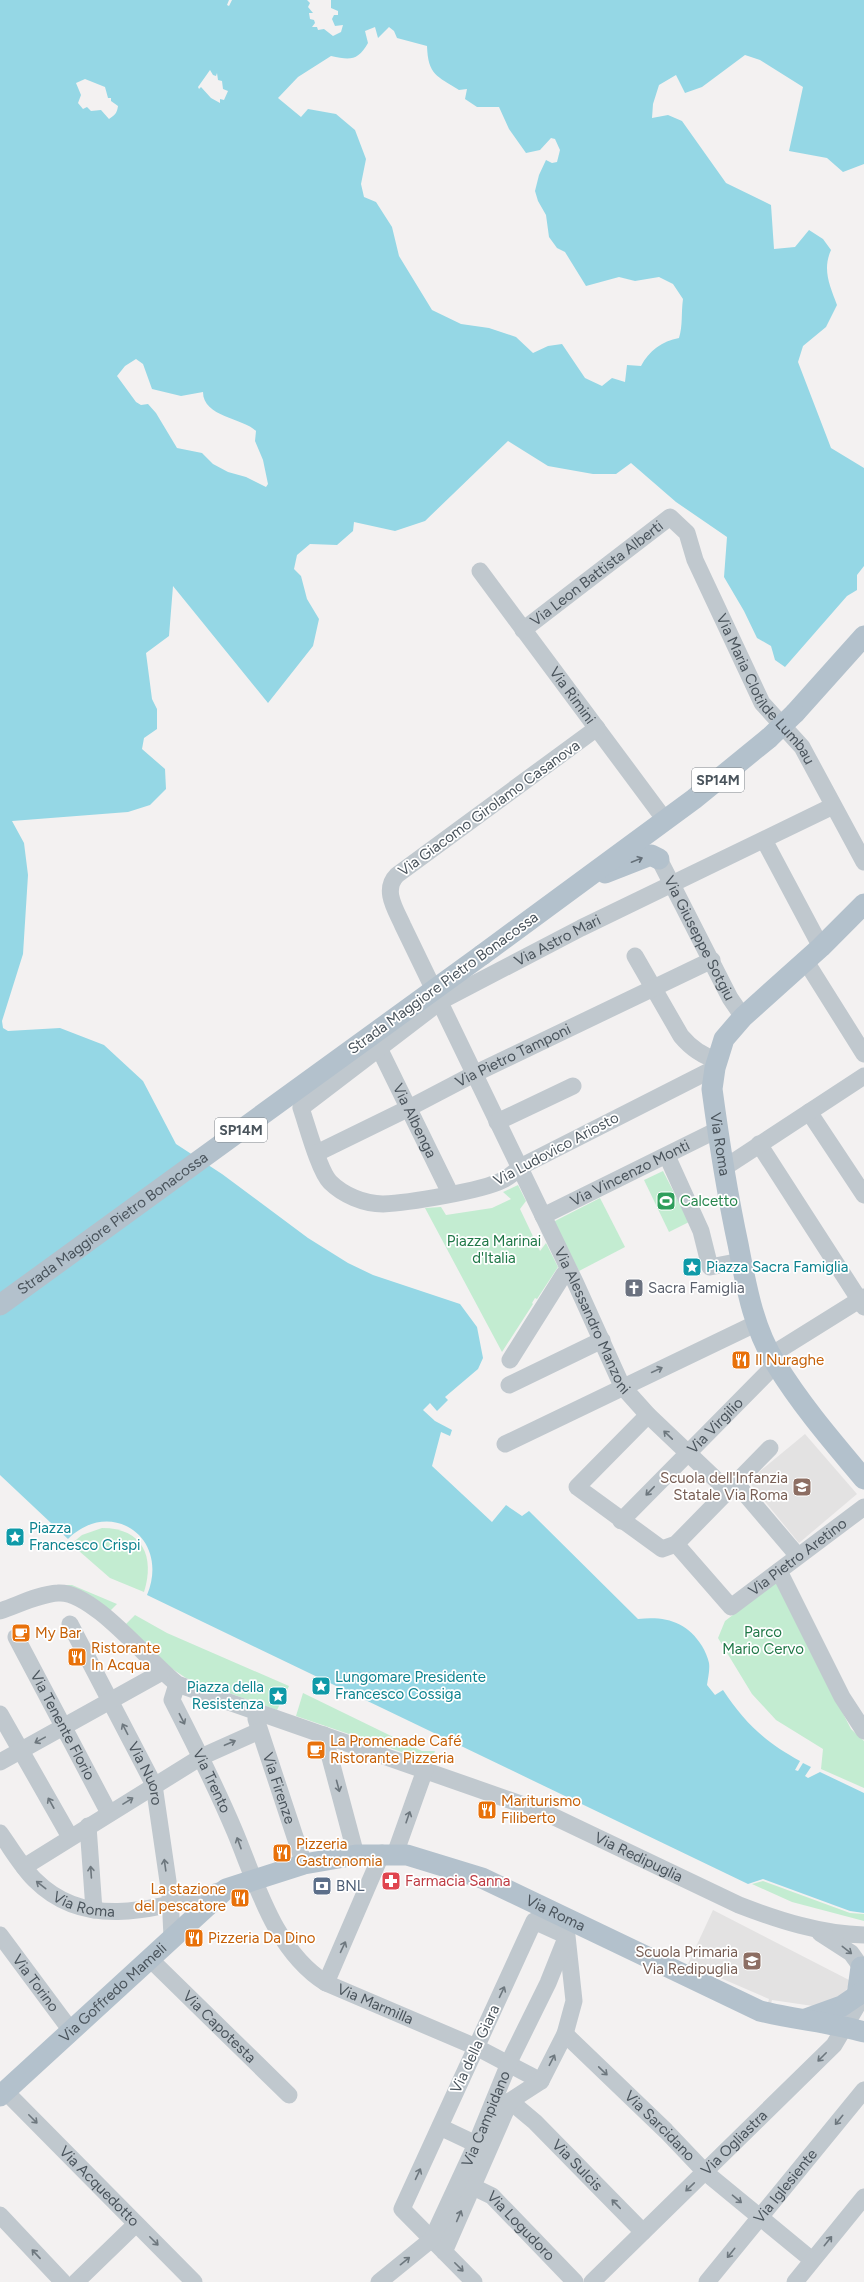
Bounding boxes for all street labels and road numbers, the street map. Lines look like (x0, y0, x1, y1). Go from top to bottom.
street label: Via Leon Battista Alberti (527, 517, 667, 630)
street label: Via Maria Clotilde Lumbau (712, 611, 819, 767)
street label: Via Rimini (545, 663, 599, 727)
street label: Via Giacomo Girolamo Casanova (395, 736, 583, 880)
road number: SP14M (692, 768, 744, 792)
street label: Via Giuseppe Sotgiu (660, 873, 739, 1004)
street label: Strada Maggiore Pietro Bonacossa (344, 908, 542, 1058)
street label: Via Astro Mari (511, 911, 604, 970)
street label: Via Pietro Tamponi (452, 1020, 574, 1091)
street label: Via Albenga (389, 1081, 440, 1161)
street label: Via Ludovico Ariosto (490, 1108, 622, 1190)
street label: Via Roma (706, 1111, 734, 1177)
road number: SP14M (215, 1118, 267, 1142)
street label: Via Vincenzo Monti (567, 1136, 693, 1210)
street label: Strada Maggiore Pietro Bonacossa (14, 1148, 211, 1298)
street label: Via Alessandro Manzoni (550, 1244, 634, 1398)
street label: Via Virgilio (683, 1393, 747, 1458)
street label: Via Pietro Aretino (745, 1514, 851, 1600)
street label: Via Tenente Florio (27, 1668, 99, 1783)
street label: Via Nuoro (124, 1739, 166, 1807)
street label: Via Trento (189, 1746, 235, 1816)
street label: Via Firenze (259, 1750, 299, 1826)
street label: Via Redipuglia (592, 1828, 686, 1886)
street label: Via Roma (50, 1888, 115, 1921)
street label: Via Roma (523, 1891, 588, 1935)
street label: Via Goffredo Mameli (55, 1939, 170, 2046)
street label: Via Torino (9, 1951, 63, 2016)
street label: Via Marmilla (334, 1980, 416, 2028)
street label: Via Capotesta (179, 1987, 260, 2067)
street label: Via della Giara (447, 2002, 503, 2096)
street label: Via Campidano (458, 2068, 514, 2170)
street label: Via Sarcidano (621, 2087, 699, 2165)
street label: Via Ogliastra (697, 2106, 771, 2179)
street label: Via Sulcis (548, 2136, 606, 2194)
street label: Via Acquedotto (55, 2142, 143, 2231)
street label: Via Iglesiente (750, 2145, 821, 2227)
street label: Via Logudoro (483, 2187, 559, 2265)

